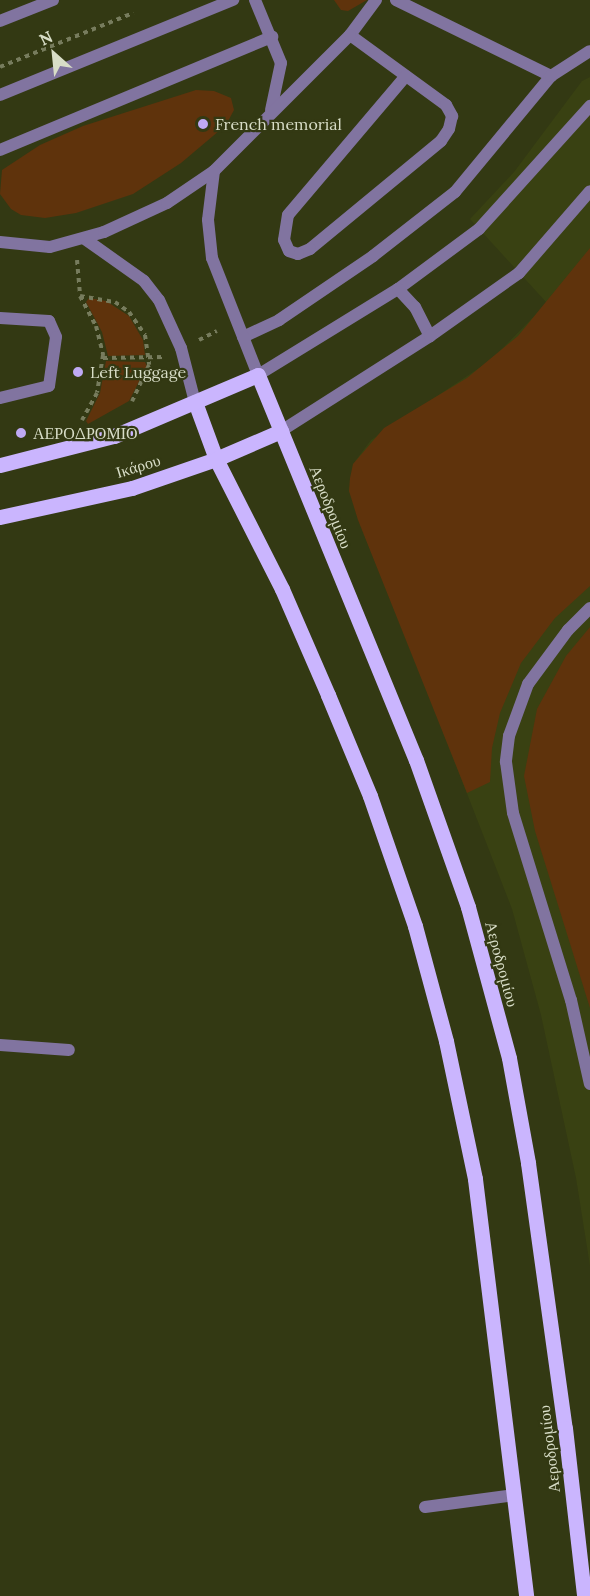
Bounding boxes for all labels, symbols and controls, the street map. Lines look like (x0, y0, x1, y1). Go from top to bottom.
north arrow (24, 24, 84, 84)
text: N (36, 26, 56, 50)
place label: French memorial (215, 114, 342, 134)
marker: French memorial (196, 117, 210, 131)
place label: Left Luggage (90, 362, 186, 382)
marker: Left Luggage (71, 365, 85, 379)
place label: ΑΕΡΟΔΡΟΜΙΟ (33, 423, 138, 443)
marker: ΑΕΡΟΔΡΟΜΙΟ (14, 426, 28, 440)
street label: Ικάρου (113, 450, 163, 482)
street label: Αεροδρομίου (306, 463, 356, 551)
street label: Αεροδρομίου (481, 919, 523, 1009)
street label: Αεροδρομίου (534, 1404, 564, 1494)

